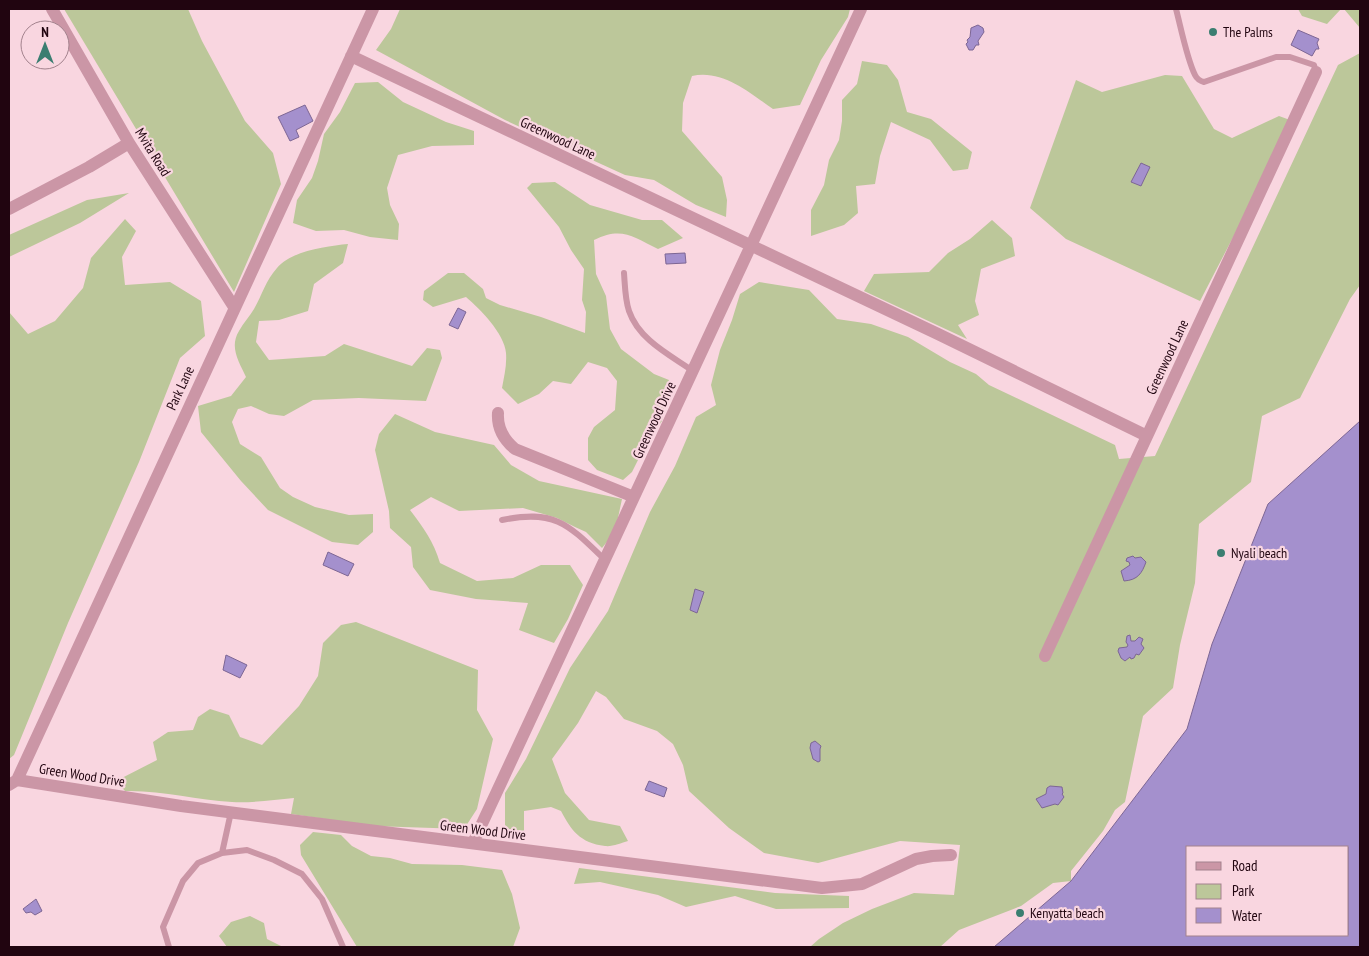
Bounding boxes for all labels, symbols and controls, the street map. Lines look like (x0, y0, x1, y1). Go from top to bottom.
north arrow (20, 20, 70, 70)
text: N (41, 23, 49, 41)
place label: The Palms (1223, 23, 1273, 41)
marker: The Palms (1207, 26, 1219, 38)
street label: Greenwood Lane (518, 113, 599, 163)
street label: Mvita Road (131, 124, 175, 180)
street label: Greenwood Lane (1142, 316, 1192, 397)
street label: Park Lane (162, 363, 198, 413)
street label: Greenwood Drive (628, 378, 680, 461)
place label: Nyali beach (1231, 544, 1287, 562)
marker: Nyali beach (1215, 547, 1227, 559)
street label: Green Wood Drive (38, 759, 126, 791)
street label: Green Wood Drive (439, 816, 527, 844)
legend (1186, 846, 1349, 936)
text: Road (1232, 856, 1258, 875)
text: Park (1232, 881, 1254, 900)
place label: Kenyatta beach (1030, 904, 1104, 922)
text: Water (1232, 906, 1263, 925)
marker: Kenyatta beach (1014, 907, 1026, 919)

